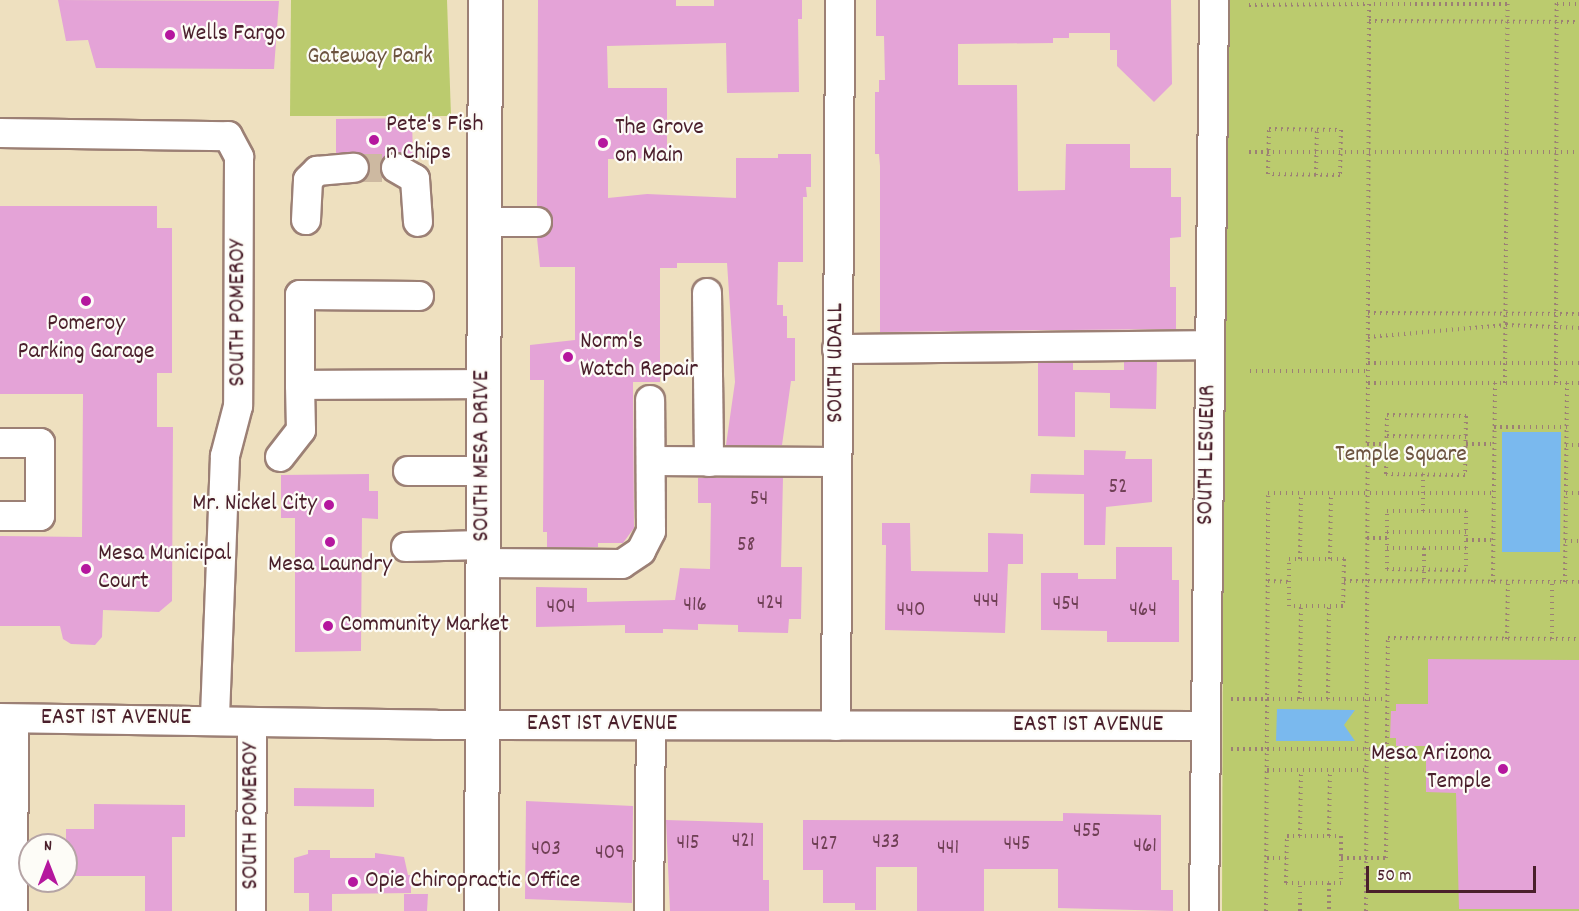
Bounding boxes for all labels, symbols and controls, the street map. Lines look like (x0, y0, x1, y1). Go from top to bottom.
place label: Wells Fargo (182, 21, 285, 49)
marker: Wells Fargo (163, 28, 177, 42)
park label: Gateway Park (307, 44, 433, 72)
place label: Pete's Fish n Chips (386, 112, 483, 168)
place label: The Grove on Main (615, 115, 704, 171)
marker: Pete's Fish n Chips (367, 133, 381, 147)
marker: The Grove on Main (596, 136, 610, 150)
street label: SOUTH POMEROY (225, 239, 253, 387)
marker: Pomeroy Parking Garage (79, 294, 93, 308)
street label: SOUTH UDALL (823, 303, 851, 423)
place label: Pomeroy Parking Garage (18, 311, 154, 367)
place label: Norm's Watch Repair (580, 329, 698, 385)
marker: Norm's Watch Repair (561, 350, 575, 364)
street label: SOUTH MESA DRIVE (469, 370, 497, 542)
street label: SOUTH LESUEUR (1192, 385, 1224, 525)
park label: Temple Square (1335, 442, 1467, 470)
house number: 52 (1109, 475, 1127, 501)
house number: 54 (750, 487, 768, 513)
place label: Mr. Nickel City (192, 491, 317, 519)
marker: Mr. Nickel City (322, 498, 336, 512)
house number: 58 (737, 533, 755, 559)
marker: Mesa Laundry (323, 535, 337, 549)
place label: Mesa Municipal Court (98, 541, 231, 597)
place label: Mesa Laundry (268, 552, 392, 580)
marker: Mesa Municipal Court (79, 562, 93, 576)
house number: 444 (973, 589, 999, 615)
house number: 424 (757, 591, 783, 617)
house number: 454 (1052, 592, 1080, 618)
house number: 416 (683, 593, 707, 619)
house number: 404 (547, 595, 575, 621)
house number: 440 (897, 598, 925, 624)
house number: 464 (1129, 598, 1157, 624)
place label: Community Market (340, 612, 509, 640)
marker: Community Market (321, 619, 335, 633)
street label: EAST 1ST AVENUE (41, 705, 191, 733)
street label: EAST 1ST AVENUE (527, 711, 677, 739)
street label: EAST 1ST AVENUE (1013, 712, 1163, 740)
place label: Mesa Arizona Temple (1371, 741, 1491, 797)
street label: SOUTH POMEROY (238, 742, 266, 890)
marker: Mesa Arizona Temple (1496, 762, 1510, 776)
house number: 455 (1073, 819, 1101, 845)
house number: 421 (732, 829, 754, 855)
house number: 433 (872, 830, 900, 856)
house number: 415 (676, 831, 700, 857)
house number: 427 (811, 832, 837, 858)
house number: 445 (1003, 832, 1031, 858)
north arrow (18, 833, 78, 893)
house number: 461 (1133, 834, 1157, 860)
text: N (44, 835, 52, 858)
house number: 441 (937, 836, 959, 862)
house number: 403 (531, 837, 561, 863)
house number: 409 (595, 841, 625, 867)
scale bar (1369, 854, 1538, 892)
text: 50 m (1377, 864, 1412, 889)
place label: Opie Chiropractic Office (365, 868, 580, 896)
marker: Opie Chiropractic Office (346, 875, 360, 889)

